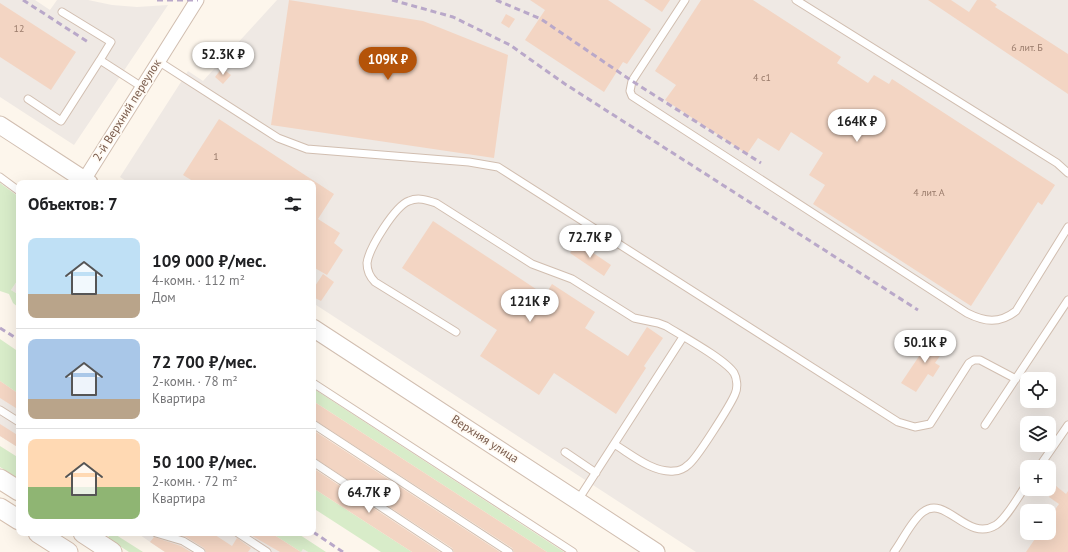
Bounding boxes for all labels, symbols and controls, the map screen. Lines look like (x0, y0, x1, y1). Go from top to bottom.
house number: 12 (14, 22, 24, 35)
house number: 6 лит. Б (1011, 41, 1043, 54)
pin: 52.3K ₽ (186, 42, 260, 76)
text: 52.3K ₽ (201, 46, 245, 63)
pin: 109K ₽ (355, 47, 421, 81)
text: 109K ₽ (368, 51, 408, 68)
street label: 2-й Верхний переулок (89, 56, 164, 164)
house number: 4 с1 (753, 71, 771, 84)
pin: 164K ₽ (824, 109, 890, 143)
text: 164K ₽ (837, 113, 877, 130)
house number: 1 (213, 150, 219, 163)
house number: 4 лит. А (913, 186, 945, 199)
text: Объектов: 7 (28, 193, 118, 215)
icon: filters (282, 193, 304, 215)
pin: 72.7K ₽ (553, 225, 627, 259)
text: 72.7K ₽ (568, 229, 612, 246)
text: 109 000 ₽/мес. (152, 250, 266, 272)
icon: home (60, 254, 108, 302)
text: 4-комн. · 112 m² (152, 272, 245, 289)
text: Дом (152, 289, 176, 306)
pin: 121K ₽ (497, 289, 563, 323)
text: 121K ₽ (510, 293, 550, 310)
pin: 50.1K ₽ (888, 330, 962, 364)
text: 50.1K ₽ (903, 334, 947, 351)
text: 72 700 ₽/мес. (152, 351, 257, 373)
icon: home (60, 355, 108, 403)
map controls (1020, 372, 1056, 540)
button: locate (1020, 372, 1056, 408)
text: 2-комн. · 78 m² (152, 373, 238, 390)
text: Квартира (152, 390, 205, 407)
street label: Верхняя улица (449, 411, 522, 466)
button: layers (1020, 416, 1056, 452)
text: 50 100 ₽/мес. (152, 451, 257, 473)
icon: home (60, 455, 108, 503)
button: + (1020, 460, 1056, 496)
text: 2-комн. · 72 m² (152, 473, 238, 490)
pin: 64.7K ₽ (332, 480, 406, 514)
text: 64.7K ₽ (347, 484, 391, 501)
text: Квартира (152, 490, 205, 507)
button: − (1020, 504, 1056, 540)

